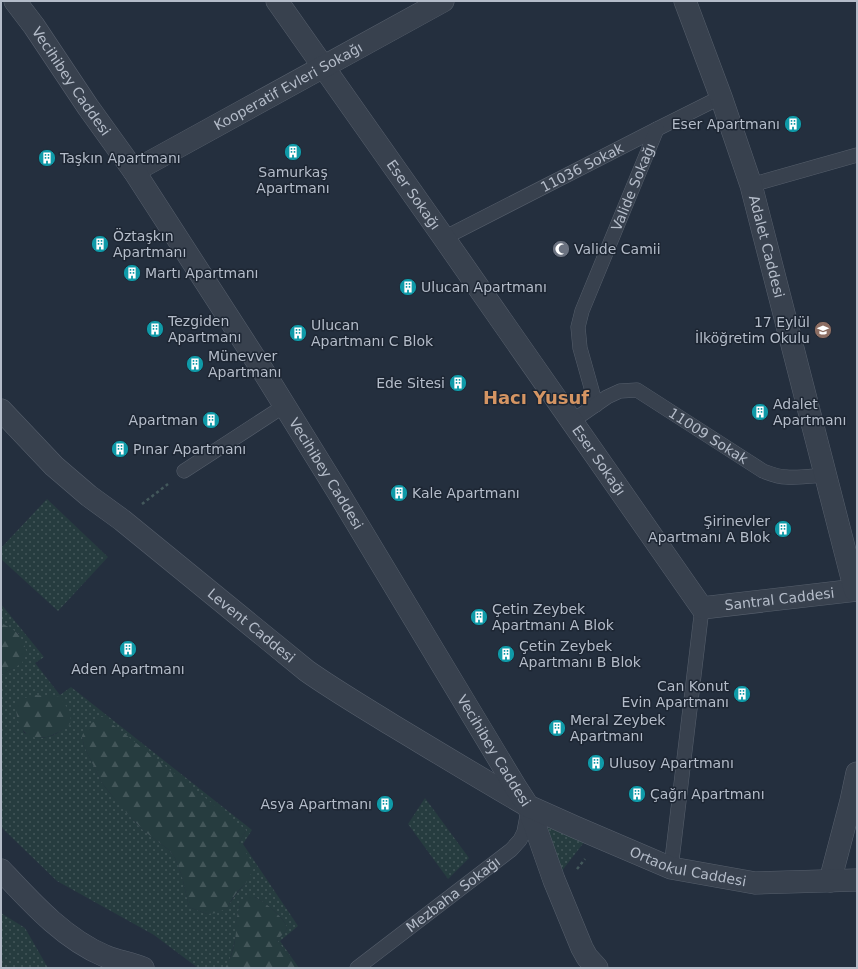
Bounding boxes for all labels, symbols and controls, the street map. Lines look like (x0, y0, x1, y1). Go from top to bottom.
street label: Vecihibey Caddesi (29, 24, 114, 139)
street label: Kooperatif Evleri Sokağı (211, 39, 365, 133)
building icon: Eser Apartmanı (783, 114, 803, 134)
place label: Eser Apartmanı (672, 116, 780, 132)
street label: 11036 Sokak (538, 139, 627, 195)
street label: Valide Sokağı (608, 141, 658, 233)
building icon: Samurkaş Apartmanı (283, 142, 303, 162)
building icon: Taşkın Apartmanı (37, 148, 57, 168)
place label: Taşkın Apartmanı (59, 150, 181, 166)
street label: Eser Sokağı (383, 157, 444, 233)
place label: Samurkaş Apartmanı (256, 164, 330, 196)
street label: Adalet Caddesi (746, 194, 788, 299)
place label: Öztaşkın Apartmanı (113, 227, 186, 260)
building icon: Öztaşkın Apartmanı (90, 234, 110, 254)
mosque icon: Valide Camii (551, 239, 571, 259)
place label: Valide Camii (574, 241, 661, 257)
building icon: Martı Apartmanı (122, 263, 142, 283)
place label: Martı Apartmanı (145, 265, 259, 281)
building icon: Ulucan Apartmanı (398, 277, 418, 297)
place label: Ulucan Apartmanı (421, 279, 547, 295)
place label: Tezgiden Apartmanı (167, 313, 241, 345)
place label: 17 Eylül İlköğretim Okulu (695, 314, 810, 346)
place label: Ulucan Apartmanı C Blok (311, 317, 434, 349)
building icon: Tezgiden Apartmanı (145, 319, 165, 339)
school or university icon: 17 Eylül İlköğretim Okulu (813, 320, 833, 340)
building icon: Ulucan Apartmanı C Blok (288, 323, 308, 343)
place label: Münevver Apartmanı (208, 348, 281, 380)
building icon: Münevver Apartmanı (185, 354, 205, 374)
building icon: Ede Sitesi (448, 373, 468, 393)
place label: Ede Sitesi (376, 375, 445, 391)
district label: Hacı Yusuf (483, 387, 589, 408)
place label: Adalet Apartmanı (773, 396, 846, 428)
building icon: Adalet Apartmanı (750, 402, 770, 422)
street label: 11009 Sokak (666, 405, 752, 468)
building icon: Apartman (201, 410, 221, 430)
place label: Apartman (129, 412, 198, 428)
street label: Vecihibey Caddesi (286, 415, 366, 532)
street label: Eser Sokağı (569, 422, 629, 498)
building icon: Pınar Apartmanı (110, 439, 130, 459)
place label: Pınar Apartmanı (133, 441, 246, 457)
building icon: Kale Apartmanı (389, 483, 409, 503)
place label: Kale Apartmanı (412, 485, 520, 501)
place label: Şirinevler Apartmanı A Blok (648, 513, 771, 545)
building icon: Şirinevler Apartmanı A Blok (773, 519, 793, 539)
street label: Levent Caddesi (205, 585, 298, 666)
street label: Santral Caddesi (724, 585, 835, 613)
place label: Çetin Zeybek Apartmanı A Blok (492, 601, 615, 633)
building icon: Çetin Zeybek Apartmanı A Blok (469, 607, 489, 627)
place label: Çetin Zeybek Apartmanı B Blok (519, 638, 642, 670)
building icon: Aden Apartmanı (118, 639, 138, 659)
building icon: Çetin Zeybek Apartmanı B Blok (496, 644, 516, 664)
place label: Aden Apartmanı (71, 661, 185, 677)
place label: Can Konut Evin Apartmanı (621, 678, 730, 710)
building icon: Can Konut Evin Apartmanı (732, 684, 752, 704)
street label: Vecihibey Caddesi (454, 692, 534, 809)
place label: Meral Zeybek Apartmanı (570, 712, 666, 744)
building icon: Meral Zeybek Apartmanı (547, 718, 567, 738)
building icon: Ulusoy Apartmanı (586, 753, 606, 773)
place label: Ulusoy Apartmanı (609, 755, 734, 771)
building icon: Çağrı Apartmanı (627, 784, 647, 804)
place label: Çağrı Apartmanı (650, 786, 765, 802)
building icon: Asya Apartmanı (375, 794, 395, 814)
place label: Asya Apartmanı (261, 796, 372, 812)
street label: Ortaokul Caddesi (627, 843, 748, 889)
street label: Mezbaha Sokağı (403, 853, 503, 935)

